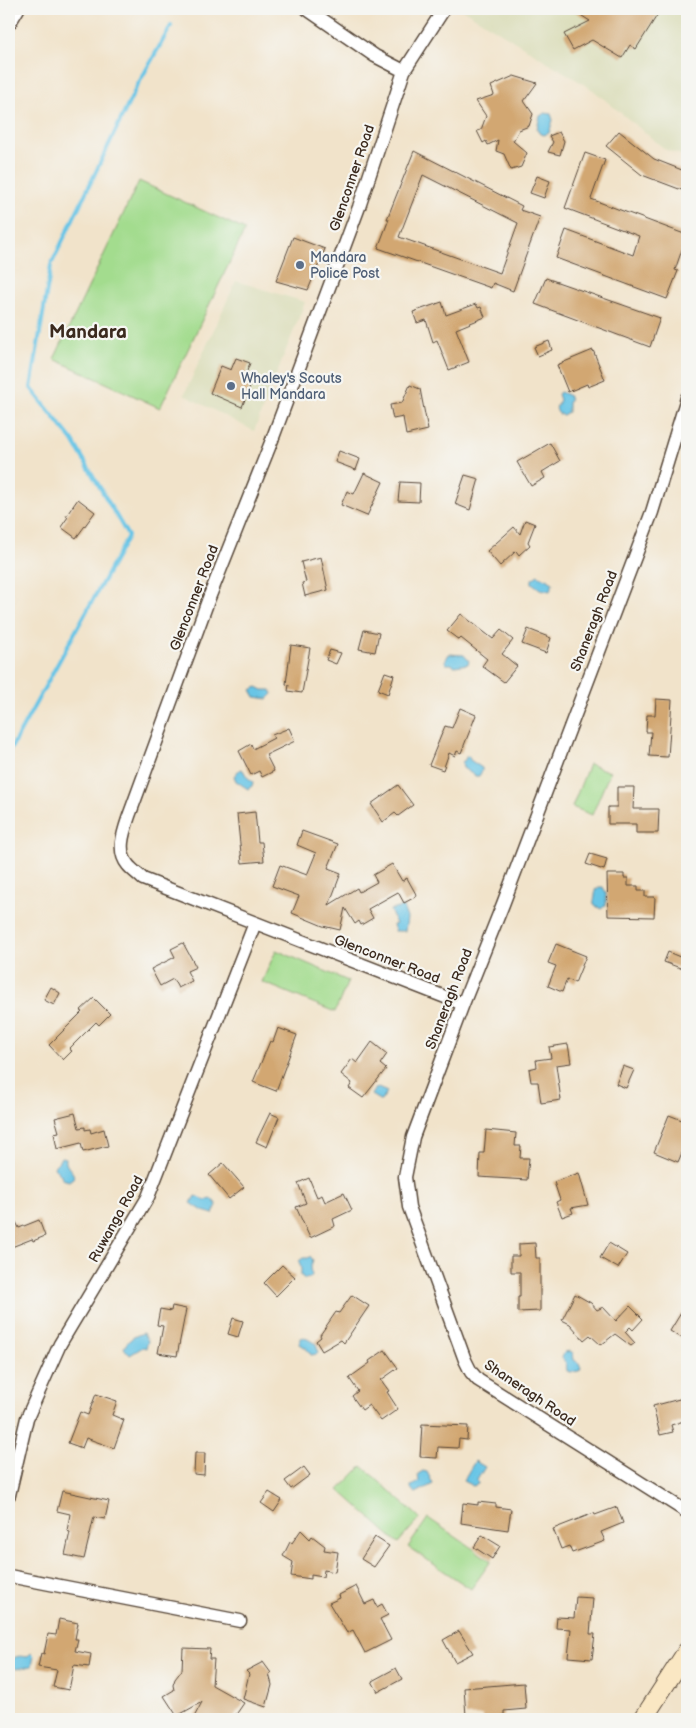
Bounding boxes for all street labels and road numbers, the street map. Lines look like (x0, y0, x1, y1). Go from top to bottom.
street label: Glenconner Road (326, 122, 378, 234)
street label: Glenconner Road (166, 543, 222, 653)
street label: Shaneragh Road (567, 568, 621, 674)
street label: Glenconner Road (332, 931, 442, 987)
street label: Shaneragh Road (422, 946, 476, 1052)
street label: Ruwanga Road (85, 1173, 147, 1265)
street label: Shaneragh Road (481, 1356, 579, 1430)

